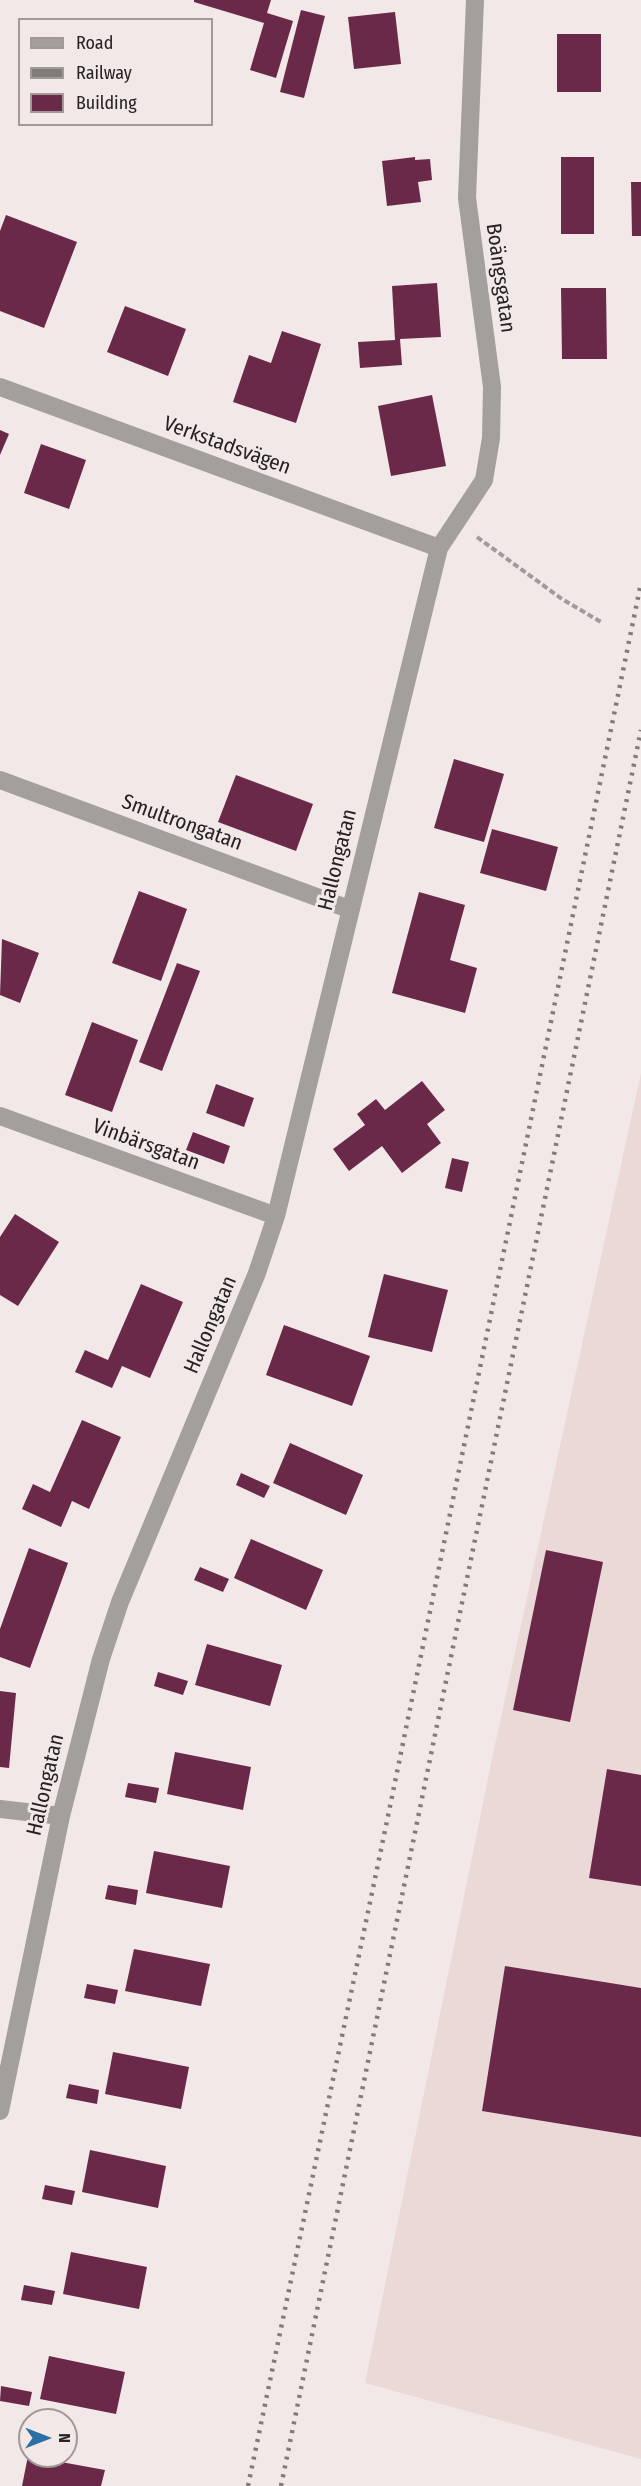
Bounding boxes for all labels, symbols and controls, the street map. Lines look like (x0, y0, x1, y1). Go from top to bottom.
legend (18, 18, 213, 126)
text: Road (76, 32, 113, 54)
text: Railway (76, 62, 132, 84)
text: Building (76, 92, 137, 114)
street label: Boängsgatan (480, 222, 520, 334)
street label: Verkstadsvägen (160, 411, 294, 481)
street label: Smultrongatan (118, 790, 246, 856)
street label: Hallongatan (313, 807, 363, 913)
street label: Vinbärsgatan (89, 1114, 203, 1176)
street label: Hallongatan (179, 1272, 243, 1378)
street label: Hallongatan (22, 1732, 70, 1838)
north arrow (18, 2408, 78, 2468)
text: N (55, 2433, 74, 2443)

